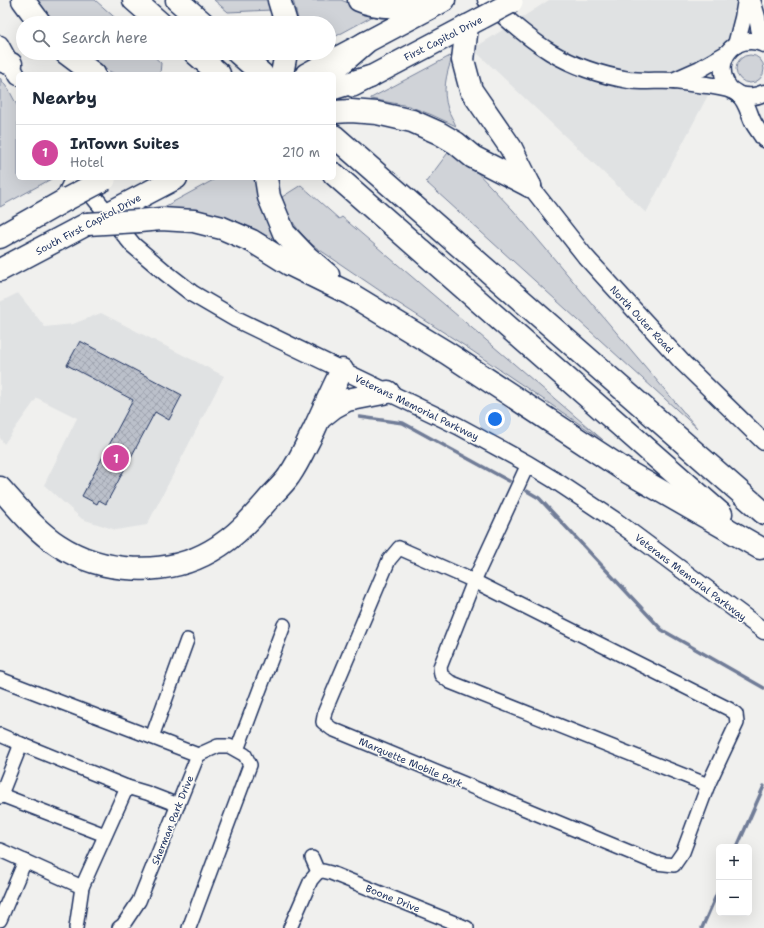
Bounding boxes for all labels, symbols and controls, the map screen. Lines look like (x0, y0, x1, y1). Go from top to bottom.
street label: First Capitol Drive (402, 13, 485, 64)
search box (16, 16, 336, 60)
icon: search (30, 27, 52, 49)
text: Search here (62, 28, 148, 48)
text: Nearby (32, 87, 97, 109)
text: InTown Suites (70, 134, 179, 154)
text: 1 (42, 144, 48, 161)
text: 210 m (282, 144, 320, 161)
text: Hotel (70, 154, 104, 171)
street label: South First Capitol Drive (33, 191, 144, 258)
street label: North Outer Road (607, 283, 677, 356)
street label: Veterans Memorial Parkway (352, 372, 481, 443)
your location (485, 409, 505, 429)
pin: 1 (103, 443, 129, 473)
street label: Veterans Memorial Parkway (632, 531, 749, 624)
street label: Marquette Mobile Park (357, 735, 465, 790)
street label: Sherman Park Drive (149, 773, 196, 867)
map controls (716, 844, 752, 916)
button: + (716, 844, 752, 880)
button: − (716, 880, 752, 916)
street label: Boone Drive (364, 882, 422, 915)

